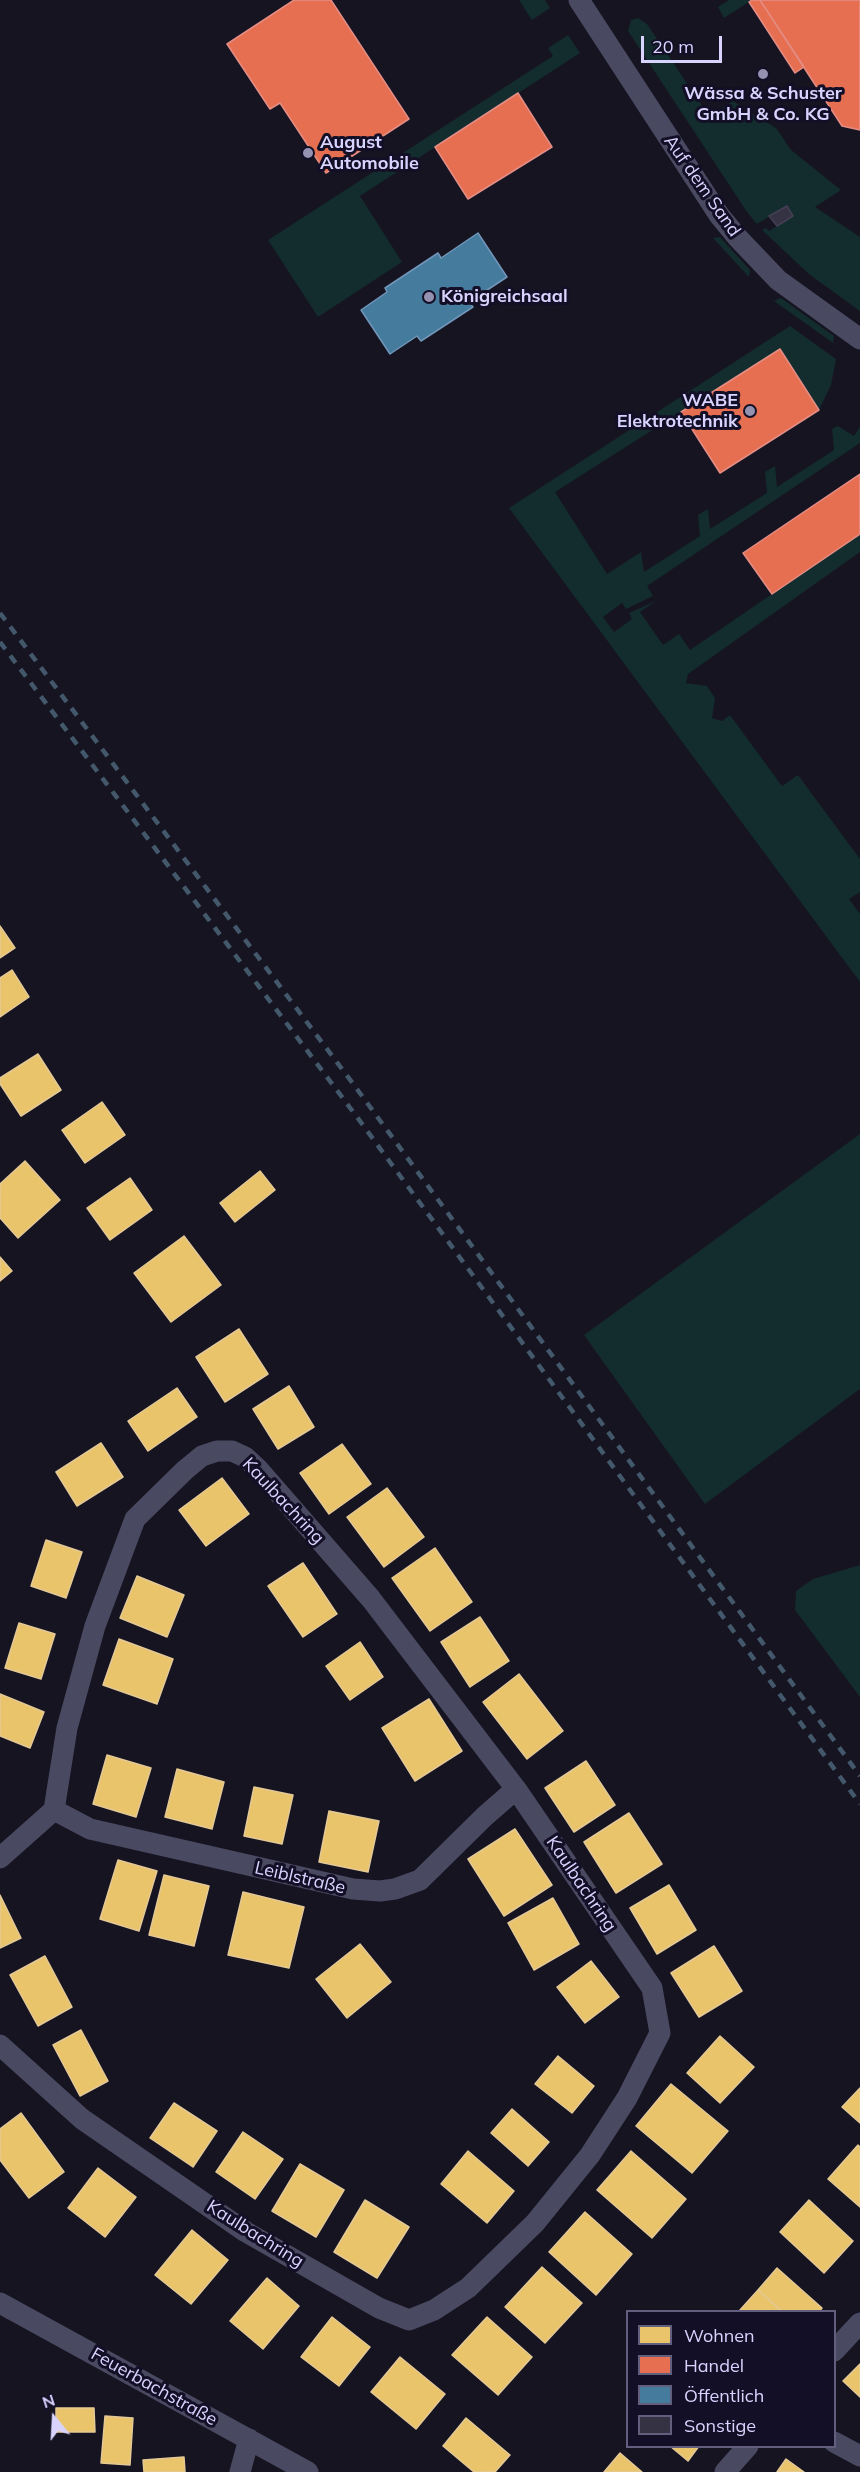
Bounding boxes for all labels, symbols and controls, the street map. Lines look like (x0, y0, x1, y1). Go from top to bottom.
scale bar (644, 24, 725, 62)
text: 20 m (652, 35, 694, 58)
marker: Wässa & Schuster GmbH & Co. KG (756, 67, 770, 81)
place label: Wässa & Schuster GmbH & Co. KG (684, 83, 842, 125)
street label: Auf dem Sand (659, 131, 745, 241)
place label: August Automobile (320, 132, 419, 174)
marker: August Automobile (301, 146, 315, 160)
place label: Königreichsaal (441, 286, 568, 308)
marker: Königreichsaal (422, 290, 436, 304)
place label: WABE Elektrotechnik (617, 390, 738, 432)
marker: WABE Elektrotechnik (743, 404, 757, 418)
street label: Kaulbachring (238, 1453, 328, 1549)
street label: Kaulbachring (541, 1832, 621, 1936)
street label: Leiblstraße (253, 1857, 347, 1899)
street label: Kaulbachring (203, 2196, 307, 2272)
legend (626, 2310, 836, 2448)
text: Wohnen (684, 2324, 755, 2347)
street label: Feuerbachstraße (87, 2343, 221, 2431)
text: Handel (684, 2354, 744, 2377)
text: Öffentlich (684, 2384, 764, 2407)
north arrow (24, 2388, 84, 2448)
text: N (40, 2390, 57, 2412)
text: Sonstige (684, 2414, 756, 2437)

